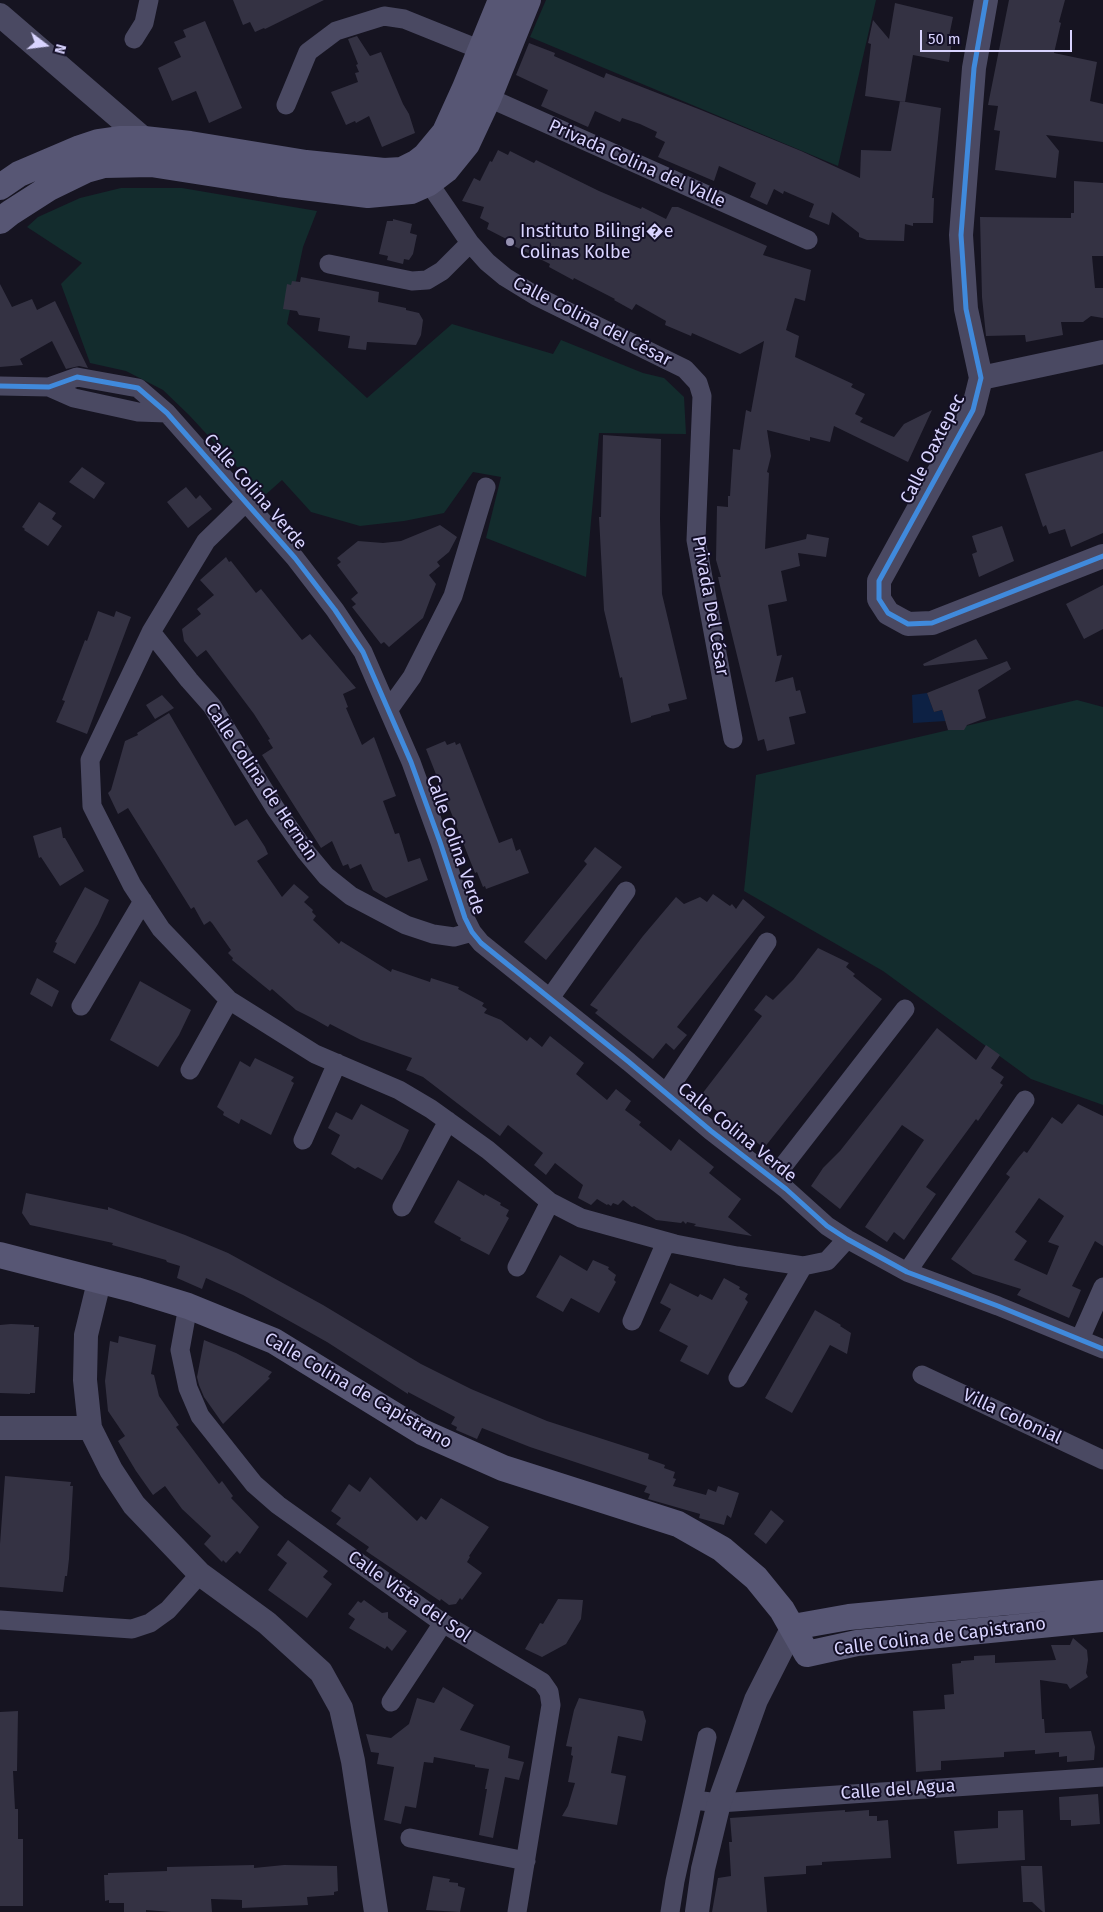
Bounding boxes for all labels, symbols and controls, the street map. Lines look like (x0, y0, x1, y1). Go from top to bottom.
north arrow (20, 20, 70, 70)
scale bar (923, 20, 1076, 52)
text: 50 m (928, 30, 961, 48)
text: N (51, 42, 69, 56)
street label: Privada Colina del Valle (545, 115, 729, 213)
place label: Instituto Bilingi�e Colinas Kolbe (520, 221, 673, 264)
marker: Instituto Bilingi�e Colinas Kolbe (504, 236, 516, 248)
street label: Calle Colina del César (509, 273, 675, 371)
street label: Calle Oaxtepec (896, 390, 970, 508)
street label: Calle Colina Verde (199, 430, 311, 554)
street label: Privada Del César (687, 534, 733, 678)
street label: Calle Colina de Hernán (200, 699, 322, 865)
street label: Calle Colina Verde (421, 772, 489, 918)
street label: Calle Colina Verde (673, 1078, 801, 1188)
street label: Calle Colina de Capistrano (260, 1328, 456, 1454)
street label: Villa Colonial (959, 1385, 1065, 1449)
street label: Calle Vista del Sol (343, 1547, 475, 1647)
street label: Calle Colina de Capistrano (833, 1613, 1047, 1661)
street label: Calle del Agua (840, 1775, 956, 1805)

